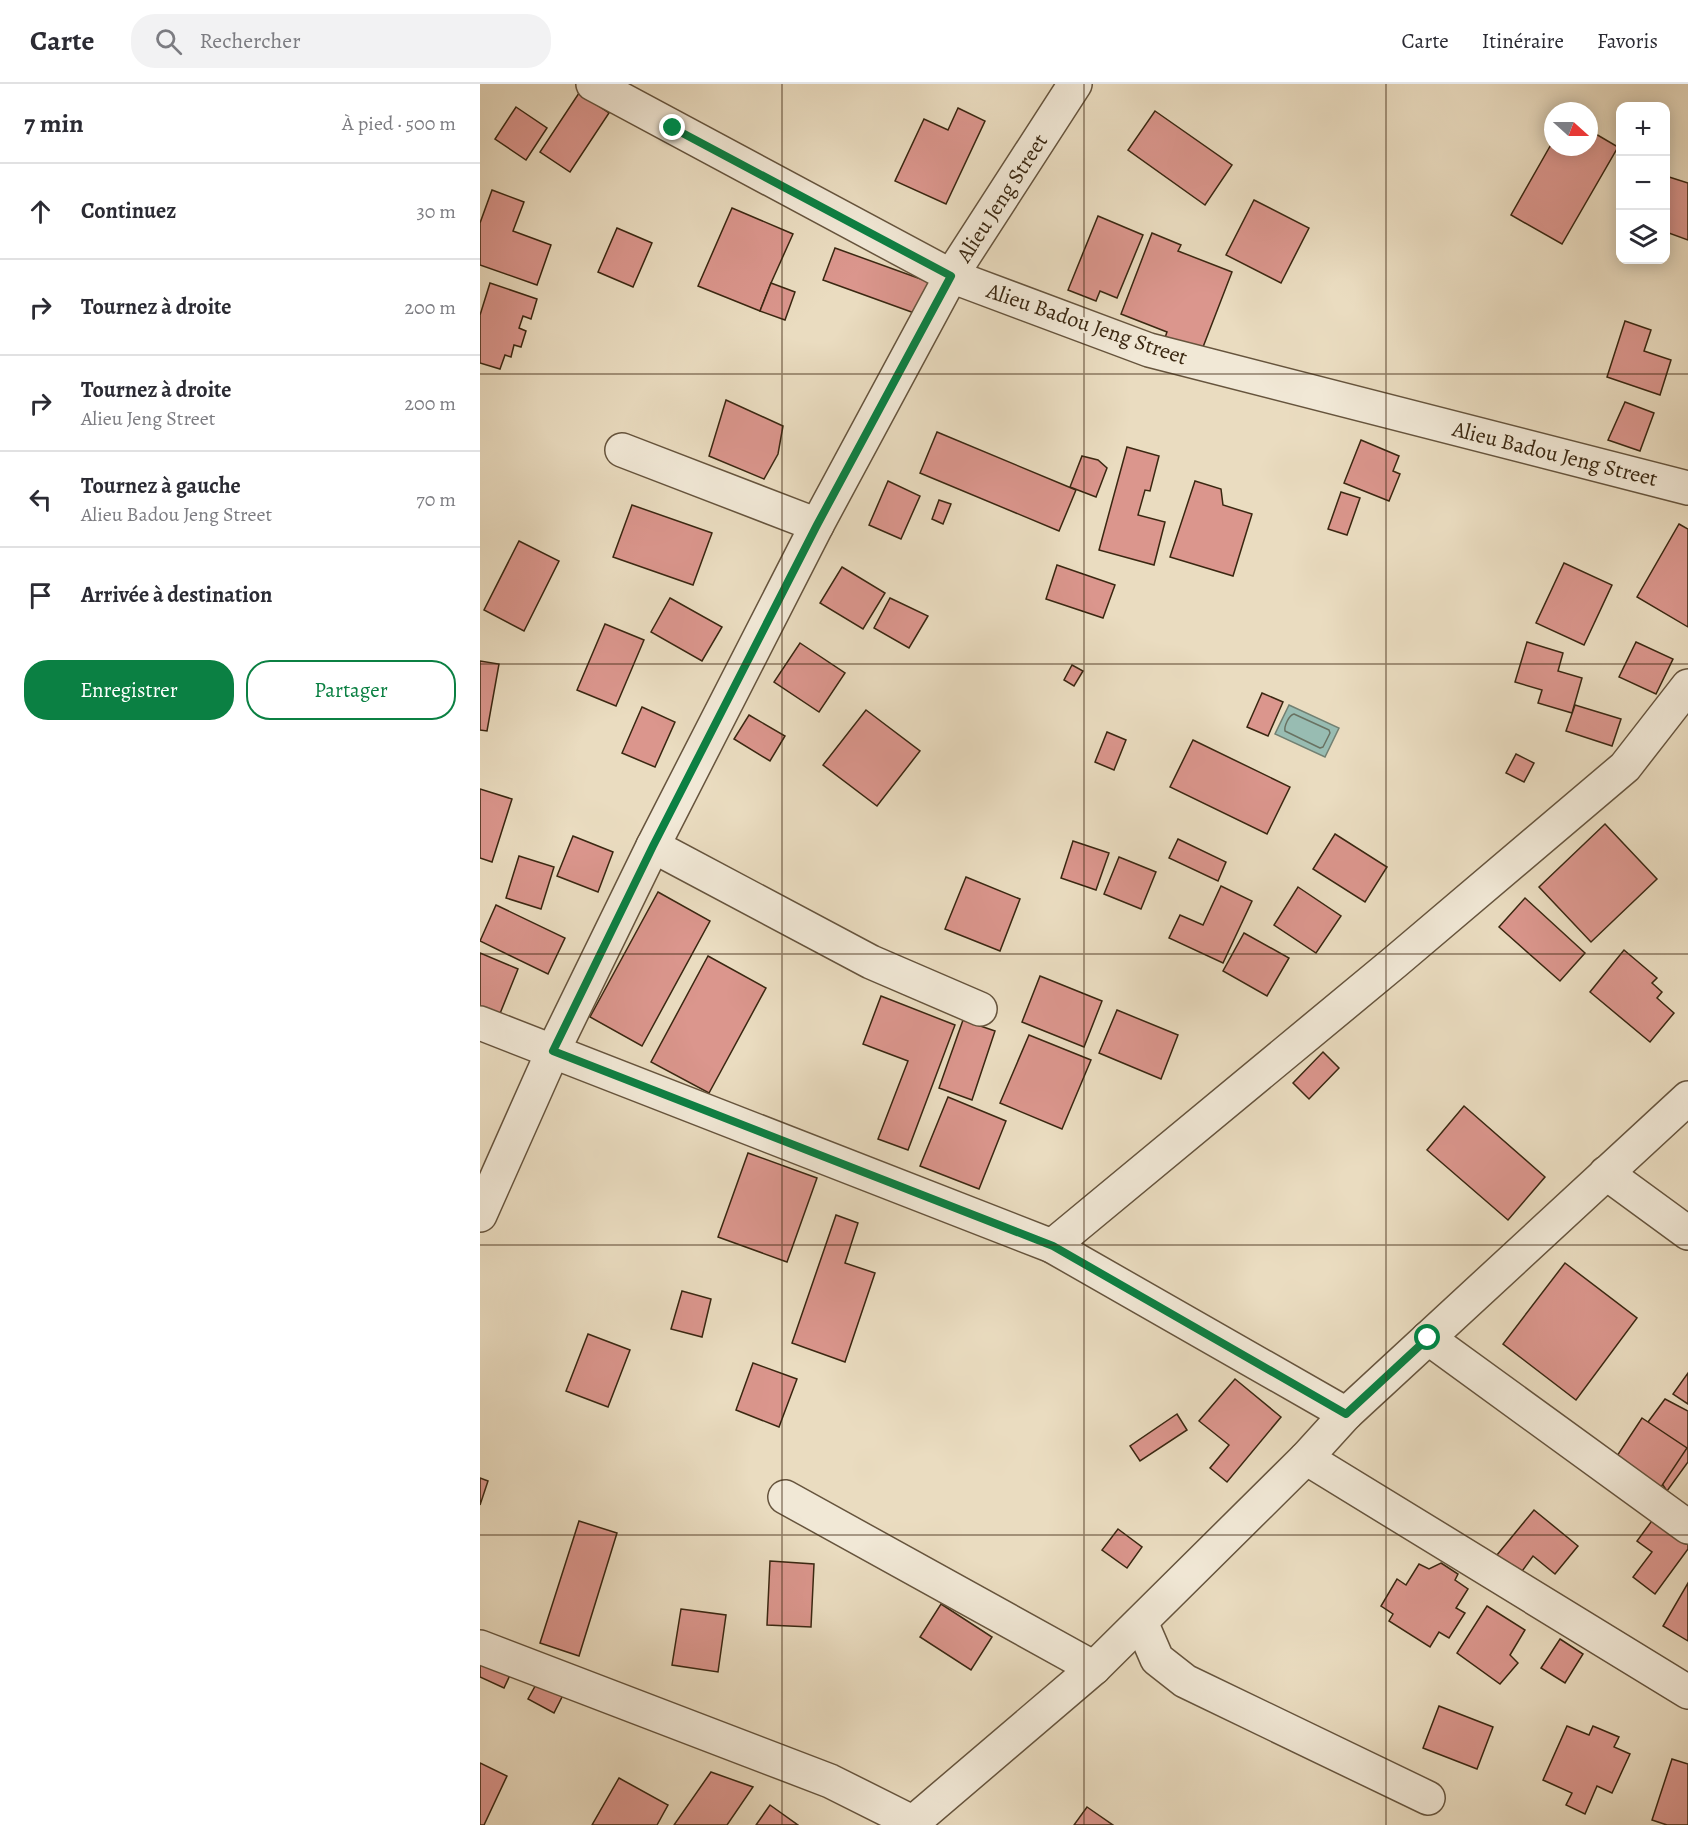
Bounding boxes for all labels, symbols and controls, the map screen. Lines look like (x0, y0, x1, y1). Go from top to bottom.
search box (131, 14, 551, 68)
text: Carte (30, 22, 95, 60)
icon: search (152, 25, 185, 58)
text: Rechercher (200, 26, 301, 56)
text: Carte (1401, 27, 1449, 55)
text: Itinéraire (1482, 27, 1564, 55)
text: Favoris (1597, 27, 1658, 55)
north arrow (1544, 102, 1598, 156)
map controls (1616, 102, 1670, 264)
button: + (1616, 102, 1670, 156)
text: 7 min (24, 106, 84, 141)
text: À pied · 500 m (342, 110, 456, 137)
route end (659, 114, 685, 140)
street label: Alieu Jeng Street (949, 128, 1055, 269)
button: − (1616, 156, 1670, 210)
icon: ahead (24, 195, 57, 228)
text: Continuez (81, 196, 176, 226)
text: 30 m (416, 198, 456, 225)
button: layers (1616, 210, 1670, 264)
street label: Alieu Badou Jeng Street (982, 275, 1191, 372)
icon: right (24, 291, 57, 324)
text: Tournez à droite (81, 292, 232, 322)
text: 200 m (405, 294, 456, 321)
text: Tournez à droite (81, 375, 232, 405)
icon: right (24, 387, 57, 420)
text: 200 m (405, 390, 456, 417)
text: Alieu Jeng Street (81, 405, 215, 432)
street label: Alieu Badou Jeng Street (1448, 414, 1661, 494)
text: Tournez à gauche (81, 471, 241, 501)
icon: left (24, 483, 57, 516)
text: 70 m (416, 486, 456, 513)
text: Alieu Badou Jeng Street (81, 501, 272, 528)
icon: arrive (24, 579, 57, 612)
text: Arrivée à destination (81, 580, 272, 610)
button: Enregistrer (24, 660, 234, 720)
button: Partager (246, 660, 456, 720)
route start (1414, 1324, 1440, 1350)

